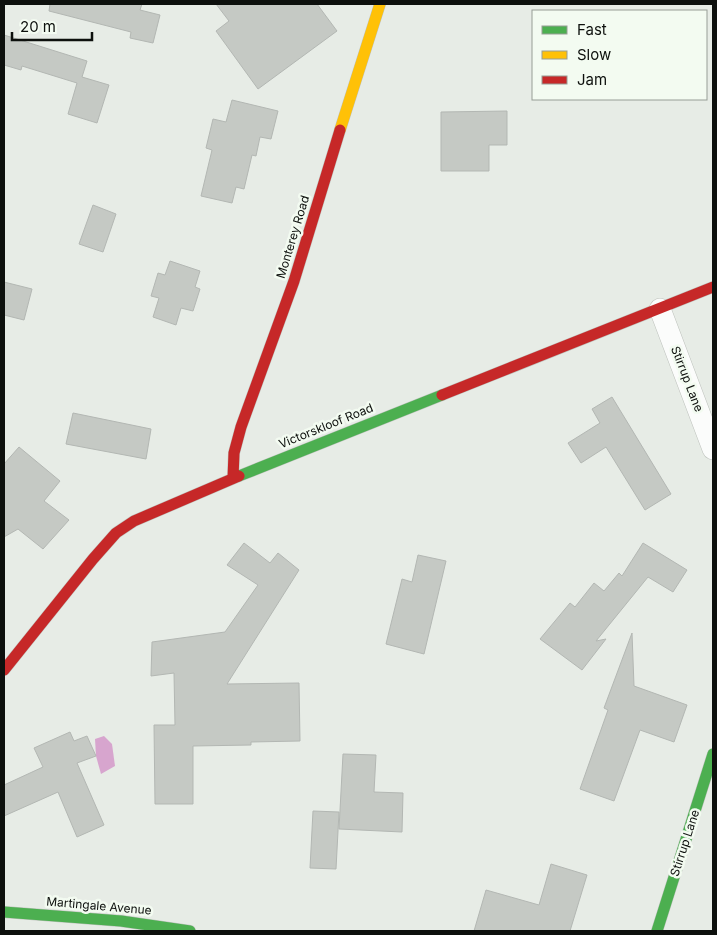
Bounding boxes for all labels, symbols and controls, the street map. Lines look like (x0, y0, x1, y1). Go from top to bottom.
scale bar (12, 10, 92, 42)
legend (532, 10, 707, 100)
text: 20 m (20, 17, 56, 36)
text: Fast (577, 20, 607, 39)
text: Slow (577, 45, 611, 64)
text: Jam (577, 70, 607, 89)
street label: Monterey Road (273, 194, 312, 280)
street label: Stirrup Lane (668, 344, 707, 414)
street label: Victorskloof Road (276, 400, 375, 451)
street label: Stirrup Lane (667, 808, 702, 878)
street label: Martingale Avenue (46, 893, 152, 918)

